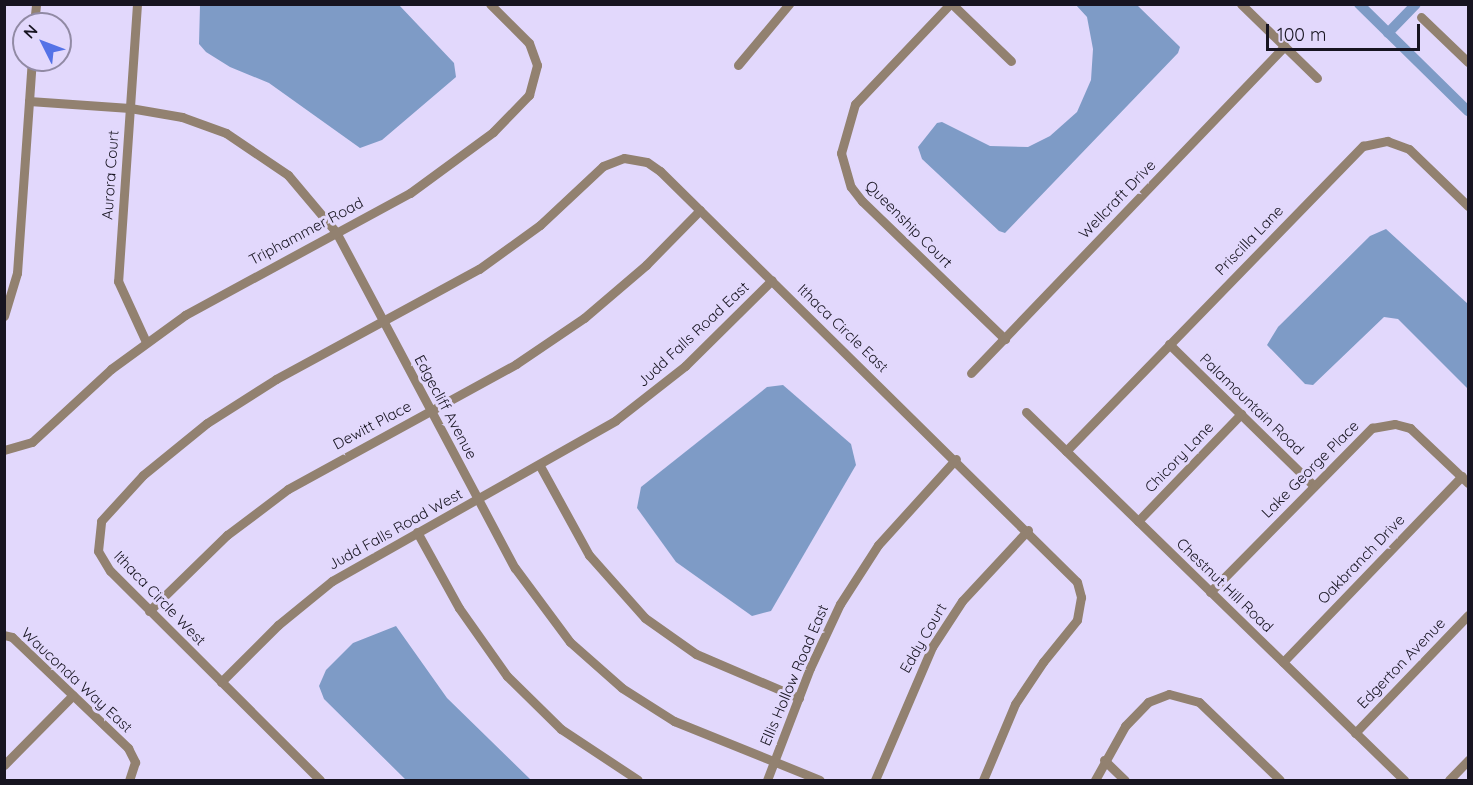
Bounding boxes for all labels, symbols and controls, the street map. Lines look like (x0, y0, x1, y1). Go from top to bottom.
north arrow (12, 12, 72, 72)
scale bar (1269, 12, 1424, 50)
text: N (19, 20, 41, 42)
text: 100 m (1277, 23, 1326, 46)
street label: Aurora Court (98, 130, 122, 220)
street label: Wellcraft Drive (1075, 156, 1159, 242)
street label: Queenship Court (862, 177, 956, 271)
street label: Triphammer Road (246, 193, 366, 269)
street label: Priscilla Lane (1211, 201, 1287, 279)
street label: Judd Falls Road East (634, 278, 752, 390)
street label: Ithaca Circle East (794, 280, 892, 376)
street label: Palamountain Road (1196, 350, 1308, 458)
street label: Edgecliff Avenue (411, 352, 481, 462)
street label: Dewitt Place (330, 397, 414, 453)
street label: Lake George Place (1258, 417, 1362, 521)
street label: Chicory Lane (1141, 418, 1217, 496)
street label: Judd Falls Road West (325, 485, 465, 573)
street label: Oakbranch Drive (1314, 510, 1408, 608)
street label: Chestnut Hill Road (1173, 534, 1277, 636)
street label: Ithaca Circle West (110, 547, 210, 649)
street label: Eddy Court (896, 600, 950, 676)
street label: Ellis Hollow Road East (756, 602, 832, 748)
street label: Edgerton Avenue (1353, 614, 1449, 712)
street label: Wauconda Way East (18, 624, 136, 736)

